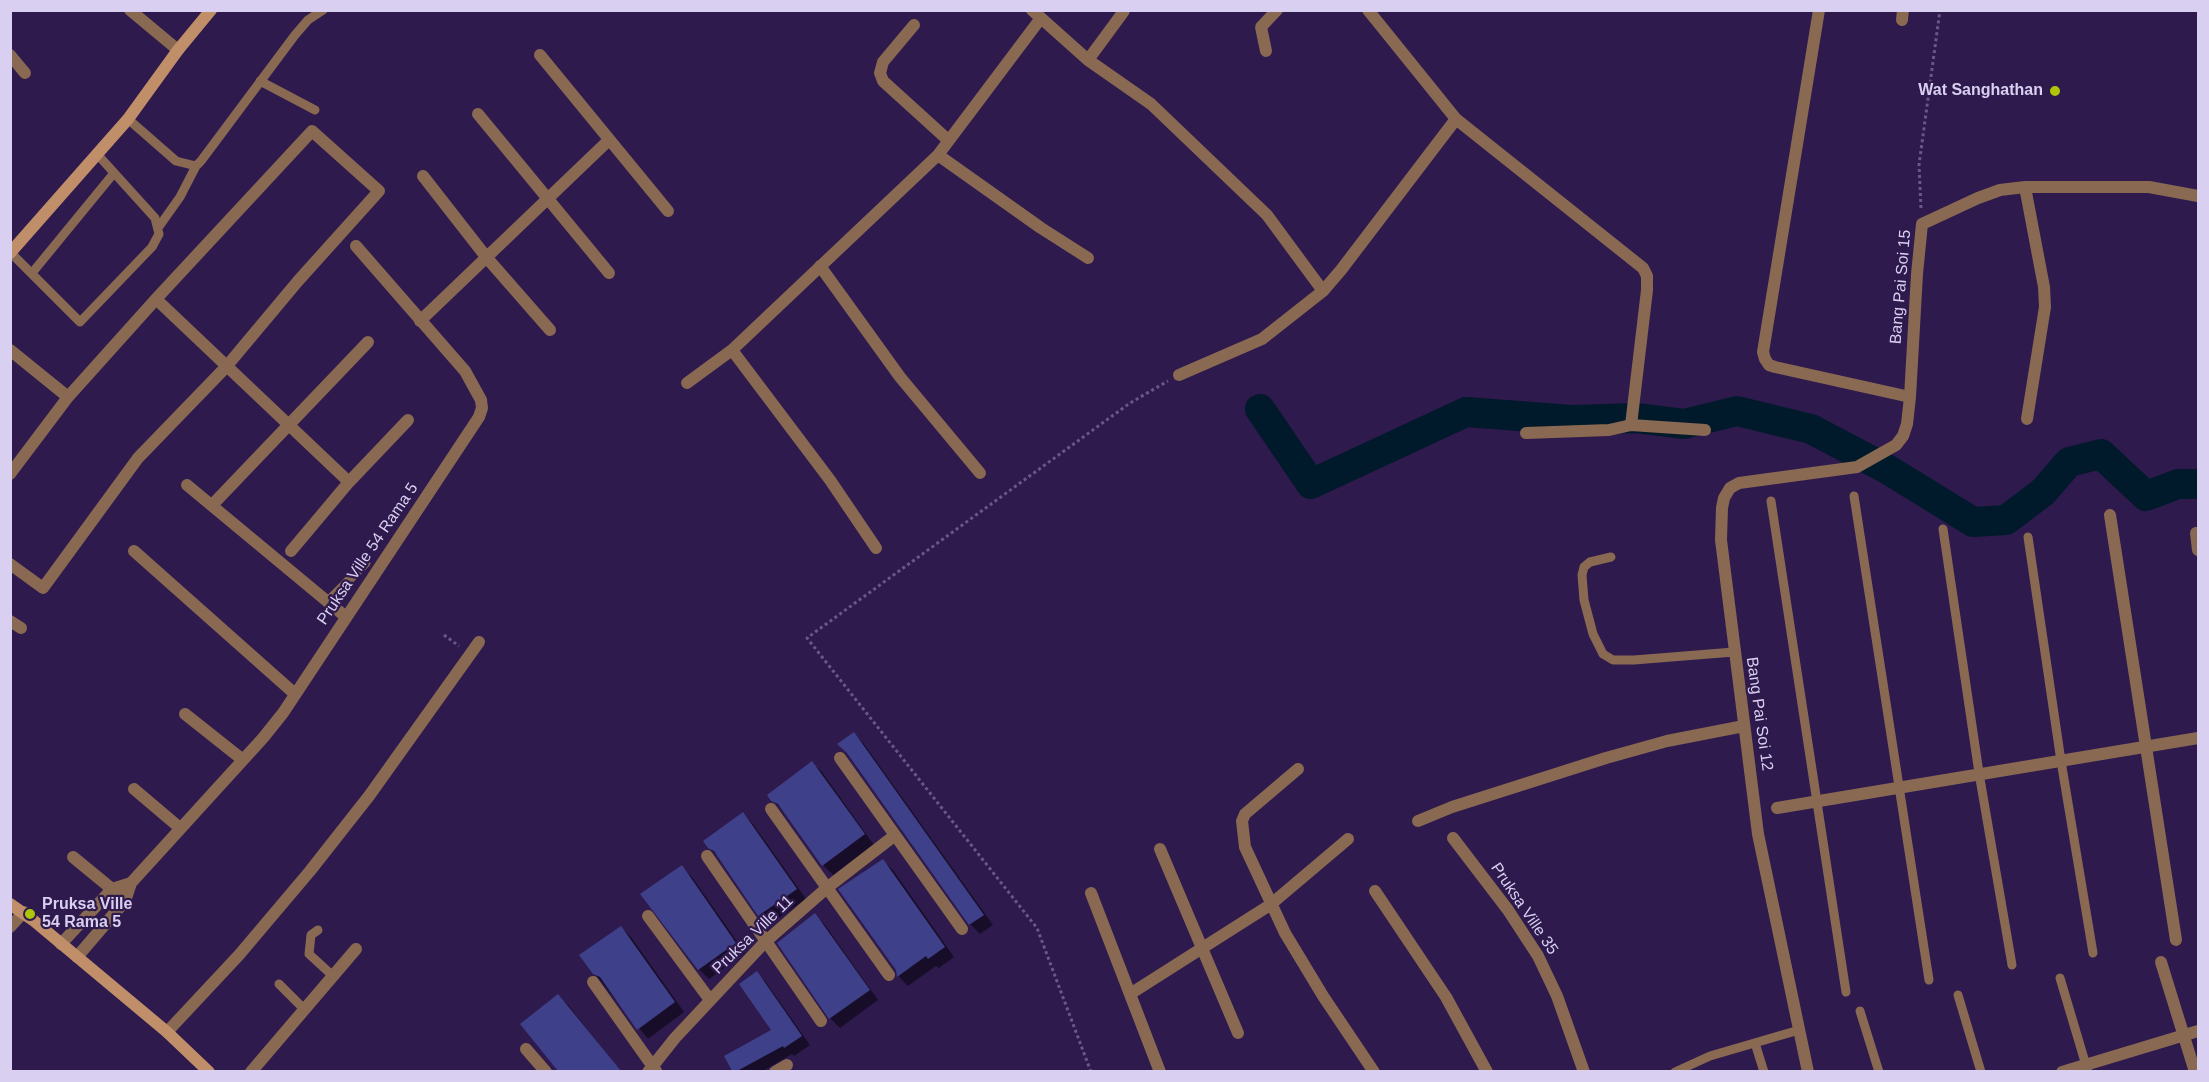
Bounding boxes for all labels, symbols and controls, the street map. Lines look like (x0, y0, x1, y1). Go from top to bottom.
place label: Wat Sanghathan (1918, 81, 2043, 101)
marker: Wat Sanghathan (2048, 84, 2062, 98)
street label: Bang Pai Soi 15 (1886, 229, 1916, 345)
street label: Pruksa Ville 54 Rama 5 (313, 479, 423, 629)
street label: Bang Pai Soi 12 (1742, 656, 1776, 772)
street label: Pruksa Ville 35 (1486, 860, 1562, 958)
street label: Pruksa Ville 11 (708, 892, 798, 978)
place label: Pruksa Ville 54 Rama 5 (42, 895, 132, 933)
marker: Pruksa Ville 54 Rama 5 (23, 907, 37, 921)

